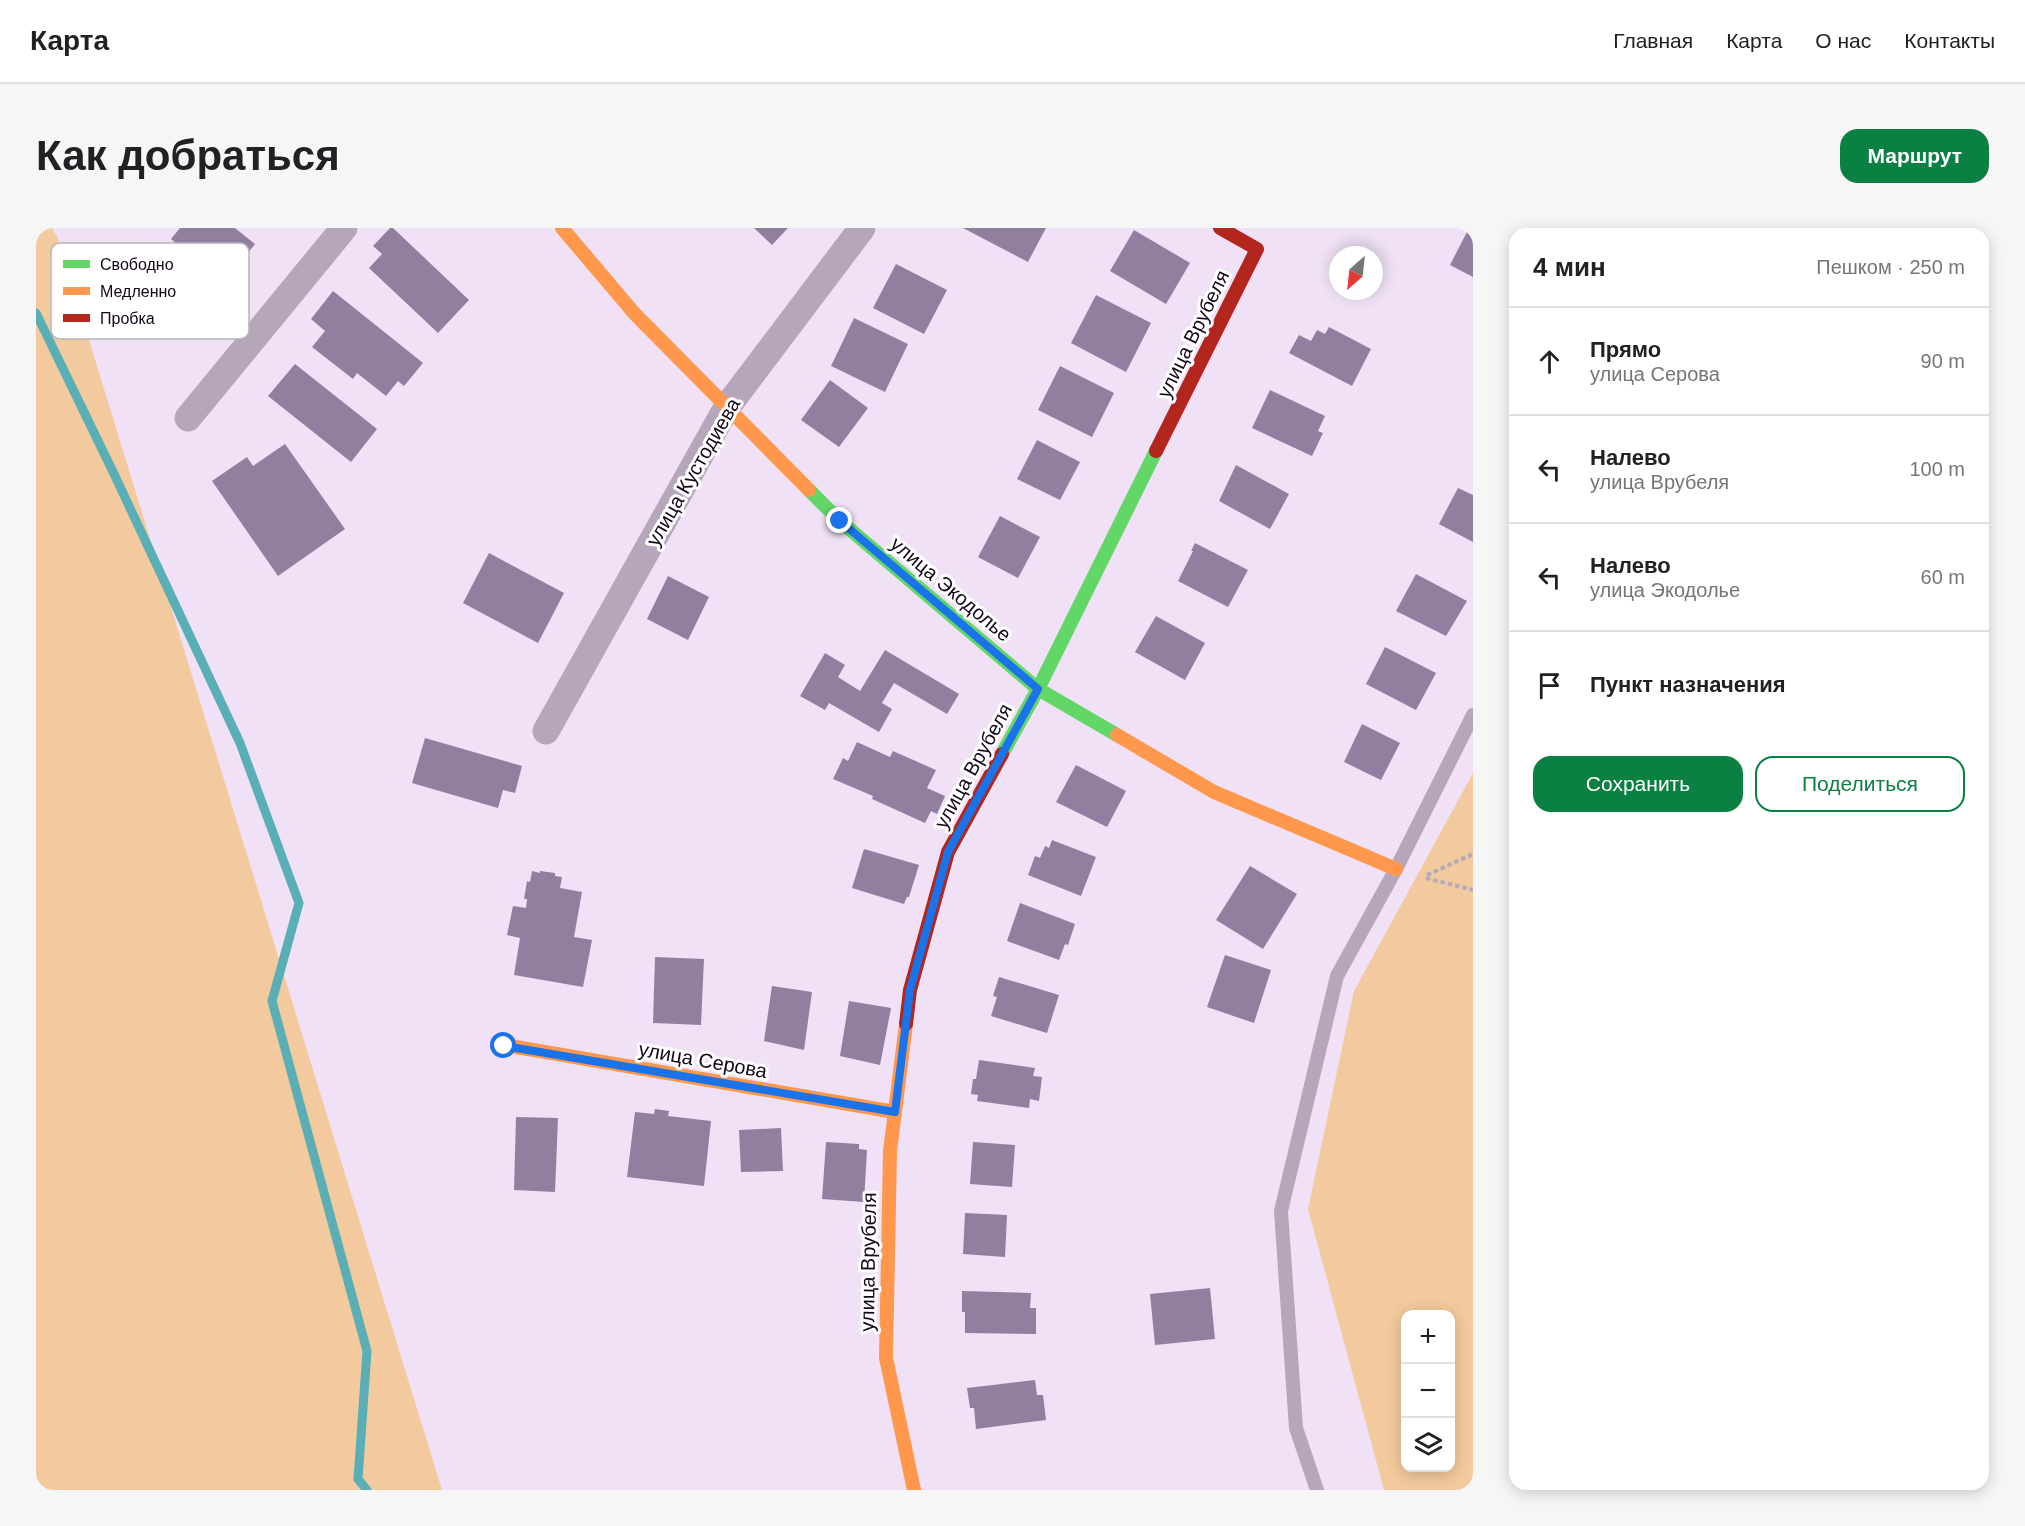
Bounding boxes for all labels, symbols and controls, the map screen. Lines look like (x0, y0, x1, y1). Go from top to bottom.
text: Карта (30, 25, 109, 56)
text: Главная (1613, 29, 1693, 52)
text: Карта (1726, 29, 1782, 52)
text: О нас (1815, 29, 1871, 52)
text: Контакты (1904, 29, 1995, 52)
button: Маршрут (1840, 129, 1989, 183)
text: Как добраться (36, 132, 340, 179)
legend (51, 243, 249, 339)
north arrow (1329, 246, 1383, 300)
text: 4 мин (1533, 252, 1606, 282)
text: Свободно (100, 256, 174, 273)
text: Пешком · 250 m (1816, 256, 1965, 278)
street label: улица Врубеля (1153, 267, 1233, 401)
text: Медленно (100, 283, 176, 300)
text: Пробка (100, 310, 155, 327)
text: Прямо (1590, 337, 1661, 362)
icon: ahead (1533, 345, 1566, 378)
text: 90 m (1921, 350, 1965, 372)
text: улица Серова (1590, 363, 1720, 385)
street label: улица Кустодиева (642, 393, 745, 550)
text: Налево (1590, 445, 1671, 470)
icon: left (1533, 453, 1566, 486)
text: 100 m (1909, 458, 1965, 480)
text: улица Врубеля (1590, 471, 1729, 493)
route end (826, 507, 852, 533)
street label: улица Экодолье (886, 532, 1016, 646)
text: Налево (1590, 553, 1671, 578)
icon: left (1533, 561, 1566, 594)
text: 60 m (1921, 566, 1965, 588)
text: улица Экодолье (1590, 579, 1740, 601)
icon: arrive (1533, 669, 1566, 702)
text: Пункт назначения (1590, 672, 1786, 697)
street label: улица Врубеля (930, 700, 1016, 832)
button: Сохранить (1533, 756, 1743, 812)
button: Поделиться (1755, 756, 1965, 812)
route start (490, 1032, 516, 1058)
street label: улица Серова (637, 1038, 770, 1082)
street label: улица Врубеля (856, 1192, 880, 1332)
map controls (1401, 1310, 1455, 1472)
button: + (1401, 1310, 1455, 1364)
button: − (1401, 1364, 1455, 1418)
button: layers (1401, 1418, 1455, 1472)

